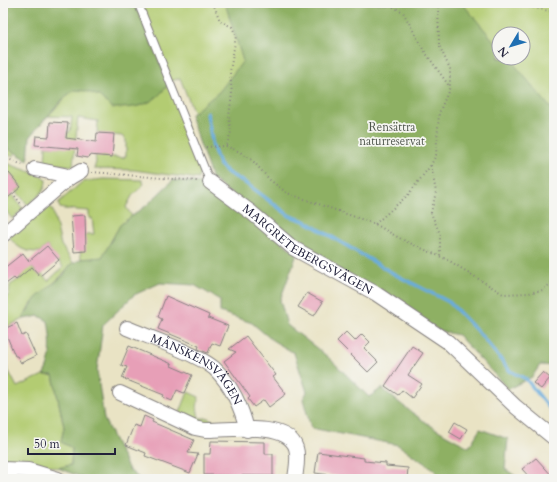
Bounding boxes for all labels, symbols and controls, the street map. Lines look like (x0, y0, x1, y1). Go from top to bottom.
north arrow (491, 26, 531, 66)
text: N (494, 43, 512, 60)
park label: Rensättra naturreservat (359, 119, 425, 149)
street label: MARGRETEBERGSVÄGEN (239, 201, 376, 299)
street label: MÅNSKENSVÄGEN (148, 330, 246, 408)
scale bar (28, 430, 115, 456)
text: 50 m (34, 436, 61, 452)

